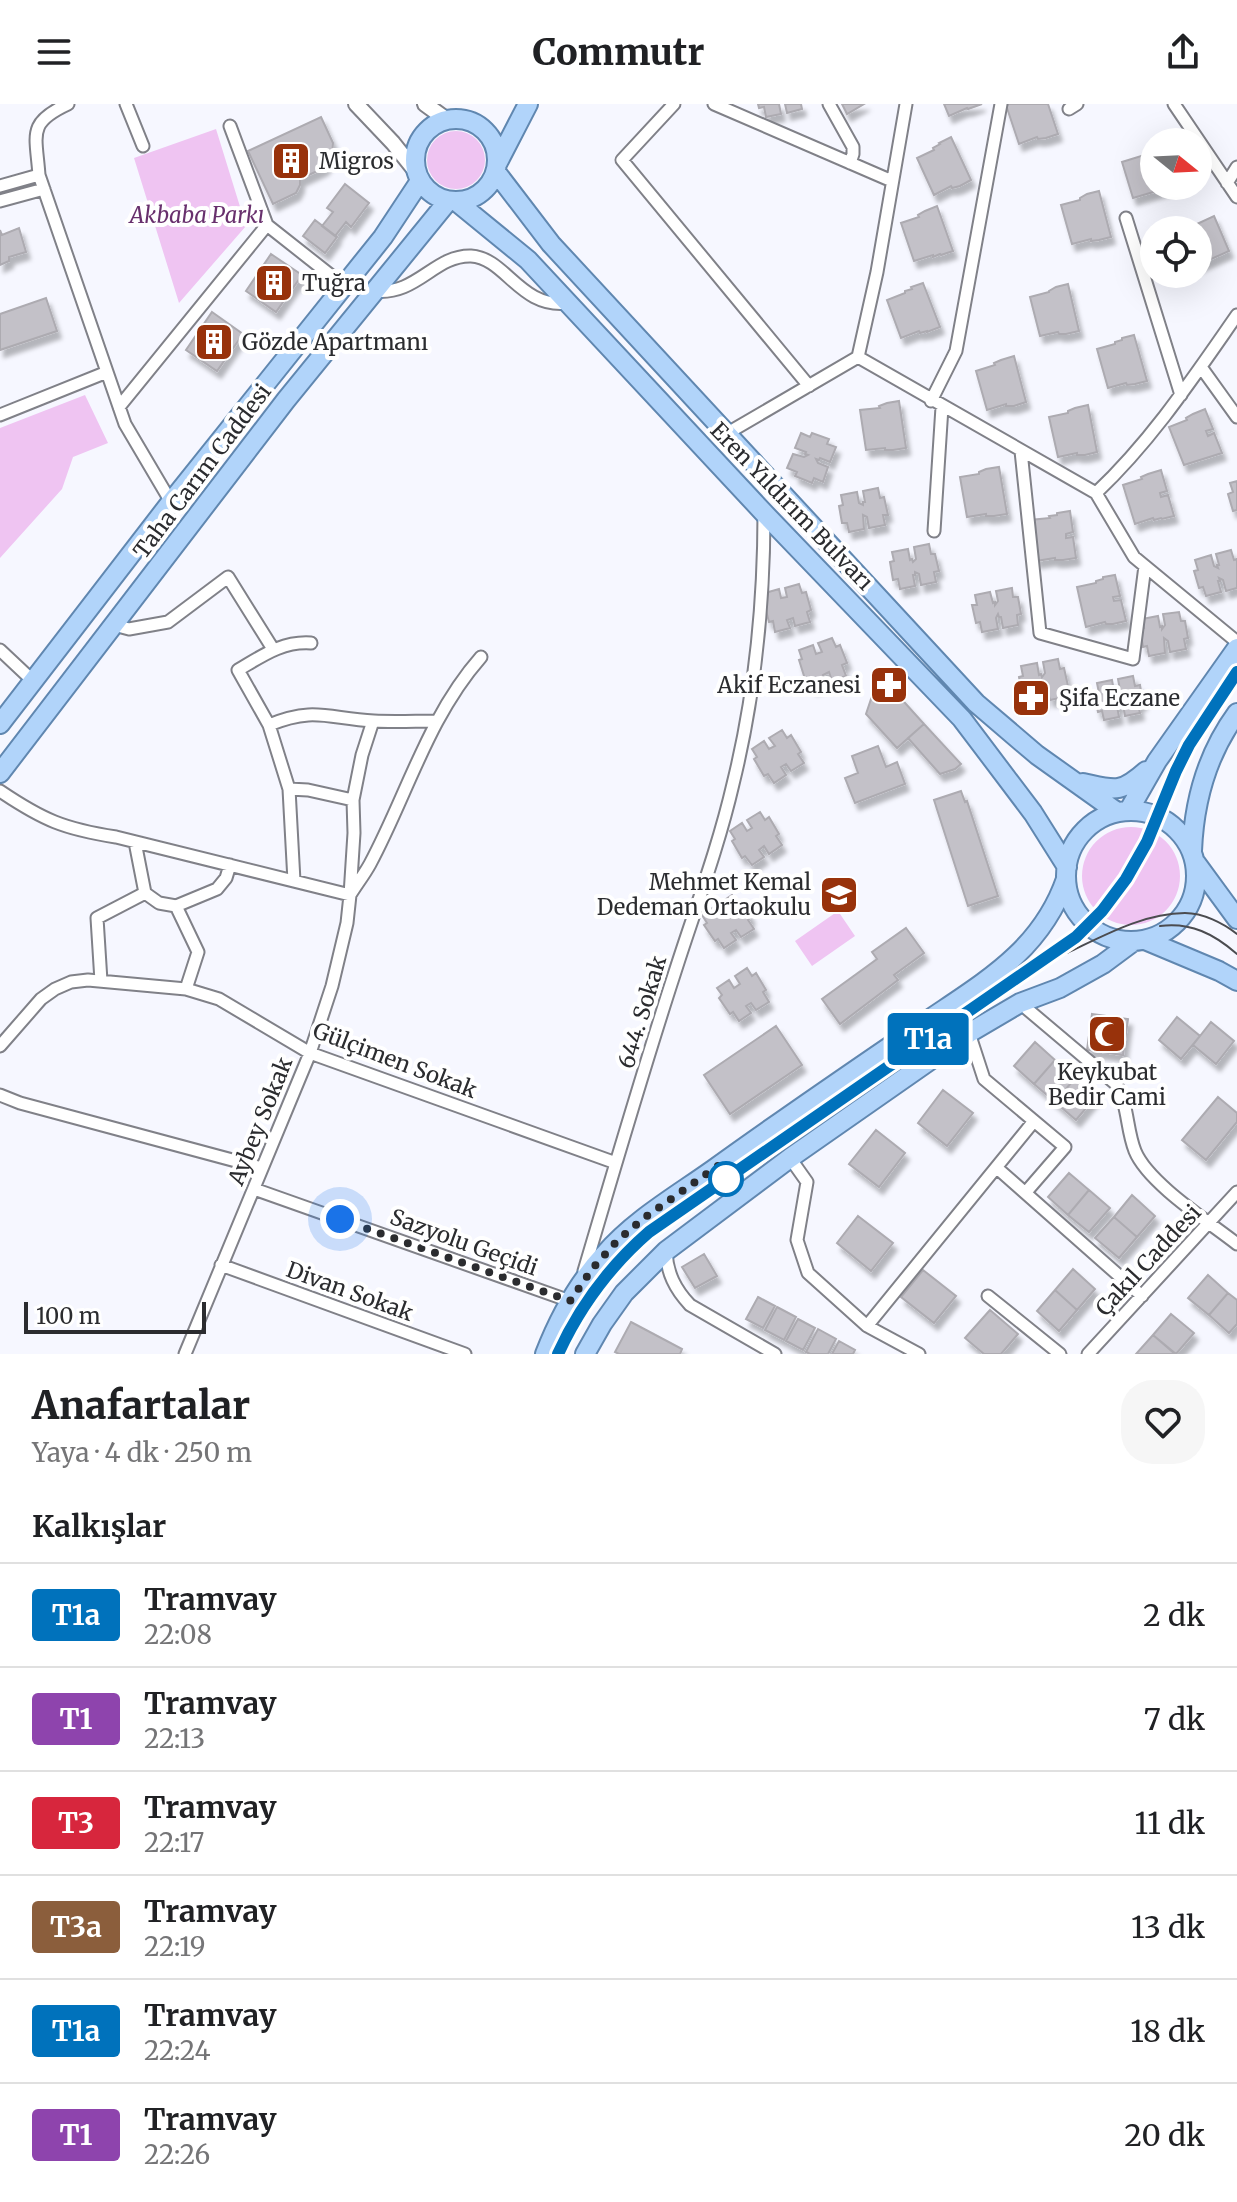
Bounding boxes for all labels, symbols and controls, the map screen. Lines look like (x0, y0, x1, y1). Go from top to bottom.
icon: menu (32, 30, 76, 74)
text: Commutr (533, 30, 704, 75)
icon: share (1161, 30, 1205, 74)
north arrow (1140, 128, 1212, 200)
map controls (1140, 128, 1212, 288)
building icon: Migros (270, 140, 312, 182)
place label: Migros (319, 147, 394, 175)
park label: Akbaba Parkı (128, 201, 264, 229)
button: locate (1140, 216, 1212, 288)
building icon: Tuğra (253, 262, 295, 304)
place label: Tuğra (302, 269, 366, 297)
building icon: Gözde Apartmanı (193, 321, 235, 363)
place label: Gözde Apartmanı (242, 328, 428, 356)
street label: Taha Carım Caddesi (127, 378, 277, 564)
street label: Eren Yıldırım Bulvarı (705, 416, 879, 596)
pharmacy icon: Akif Eczanesi (868, 664, 910, 706)
place label: Akif Eczanesi (716, 671, 861, 699)
pharmacy icon: Şifa Eczane (1010, 677, 1052, 719)
place label: Şifa Eczane (1059, 684, 1180, 712)
place label: Mehmet Kemal Dedeman Ortaokulu (597, 868, 811, 921)
school or university icon: Mehmet Kemal Dedeman Ortaokulu (818, 874, 860, 916)
street label: 644. Sokak (612, 952, 672, 1072)
line badge: T1a (882, 1013, 974, 1065)
mosque icon: Keykubat Bedir Cami (1086, 1013, 1128, 1055)
street label: Gülçimen Sokak (309, 1016, 481, 1104)
text: T1a (904, 1021, 952, 1057)
street label: Aybey Sokak (221, 1053, 298, 1190)
place label: Keykubat Bedir Cami (1048, 1058, 1166, 1111)
unlabelled marker (709, 1162, 743, 1196)
street label: Çakıl Caddesi (1089, 1198, 1207, 1322)
your location (320, 1199, 360, 1239)
street label: Sazyolu Geçidi (386, 1202, 542, 1282)
street label: Divan Sokak (283, 1255, 417, 1327)
scale bar (24, 1298, 206, 1334)
text: 100 m (36, 1302, 101, 1330)
button: heart (1121, 1380, 1205, 1464)
text: Anafartalar (32, 1382, 250, 1429)
text: Yaya · 4 dk · 250 m (32, 1436, 252, 1469)
text: Kalkışlar (32, 1507, 166, 1545)
text: Tramvay (144, 1580, 277, 1618)
text: 2 dk (1143, 1596, 1205, 1634)
text: T1a (52, 1597, 100, 1633)
text: 22:08 (144, 1618, 212, 1651)
text: Tramvay (144, 1684, 277, 1722)
text: 7 dk (1144, 1700, 1205, 1738)
text: T1 (59, 1701, 93, 1737)
text: 22:13 (144, 1722, 205, 1755)
text: Tramvay (144, 1788, 277, 1826)
text: 11 dk (1135, 1804, 1205, 1842)
text: T3 (58, 1805, 94, 1841)
text: 22:17 (144, 1826, 204, 1859)
text: Tramvay (144, 1892, 277, 1930)
text: 13 dk (1131, 1908, 1205, 1946)
text: T3a (50, 1909, 102, 1945)
text: 22:19 (144, 1930, 205, 1963)
text: Tramvay (144, 1996, 277, 2034)
text: 18 dk (1130, 2012, 1205, 2050)
text: T1a (52, 2013, 100, 2049)
text: 22:24 (144, 2034, 210, 2067)
text: Tramvay (144, 2100, 277, 2138)
text: 20 dk (1124, 2116, 1205, 2154)
text: T1 (59, 2117, 93, 2153)
text: 22:26 (144, 2138, 210, 2171)

